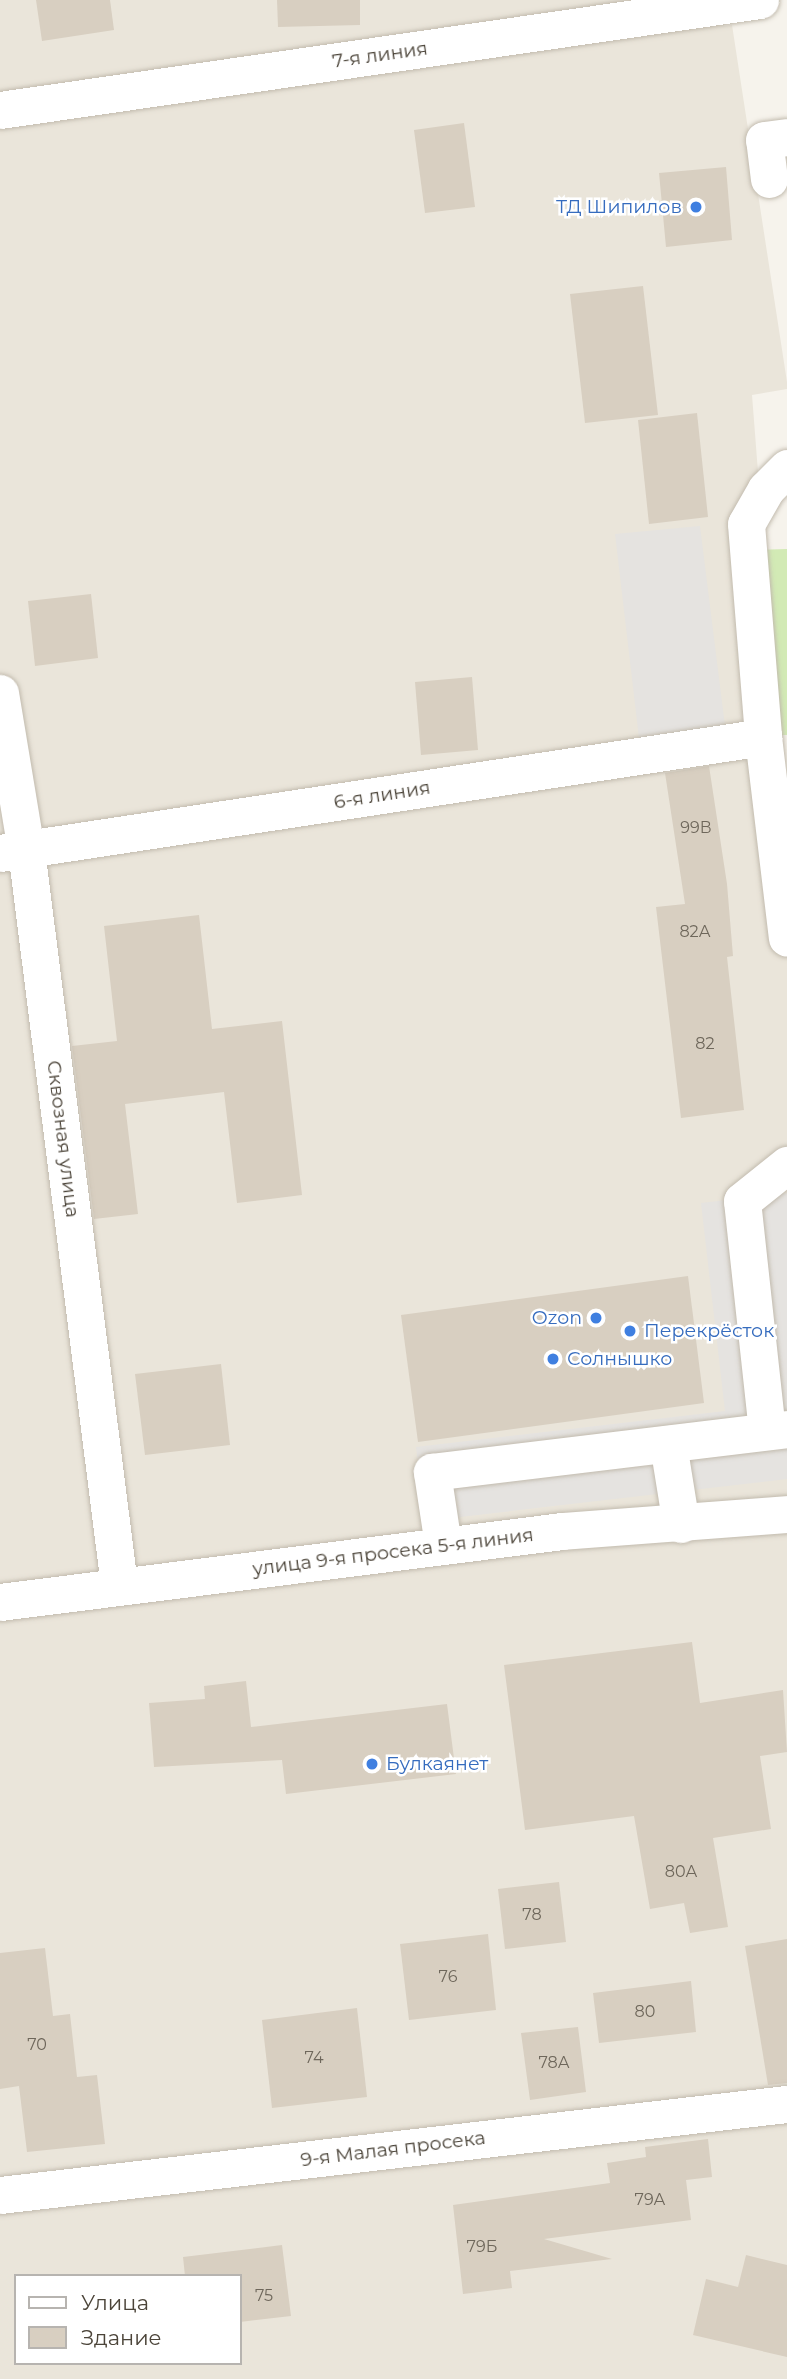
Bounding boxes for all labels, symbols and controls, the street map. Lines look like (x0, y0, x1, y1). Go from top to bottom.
street label: 7-я линия (331, 37, 429, 73)
place label: ТД Шипилов (556, 196, 682, 218)
marker: ТД Шипилов (688, 199, 704, 215)
street label: 6-я линия (332, 776, 432, 814)
house number: 99В (680, 818, 712, 838)
house number: 82А (679, 922, 711, 942)
house number: 82 (695, 1034, 715, 1054)
street label: Сквозная улица (42, 1059, 84, 1219)
place label: Ozon (532, 1307, 582, 1329)
marker: Ozon (588, 1310, 604, 1326)
place label: Перекрёсток (644, 1320, 774, 1342)
marker: Перекрёсток (622, 1323, 638, 1339)
place label: Солнышко (567, 1348, 672, 1370)
marker: Солнышко (545, 1351, 561, 1367)
street label: улица 9-я просека 5-я линия (251, 1523, 535, 1581)
place label: Булкаянет (386, 1753, 488, 1775)
marker: Булкаянет (364, 1756, 380, 1772)
house number: 80А (665, 1862, 697, 1882)
house number: 78 (522, 1905, 542, 1925)
house number: 76 (439, 1967, 457, 1987)
house number: 80 (635, 2002, 655, 2022)
house number: 70 (27, 2035, 47, 2055)
house number: 74 (305, 2048, 323, 2068)
house number: 78А (538, 2053, 570, 2073)
street label: 9-я Малая просека (299, 2126, 487, 2172)
house number: 79А (635, 2190, 665, 2210)
house number: 79Б (467, 2237, 497, 2257)
legend (14, 2274, 242, 2365)
house number: 75 (255, 2286, 273, 2306)
text: Улица (81, 2290, 149, 2315)
text: Здание (81, 2325, 162, 2350)

